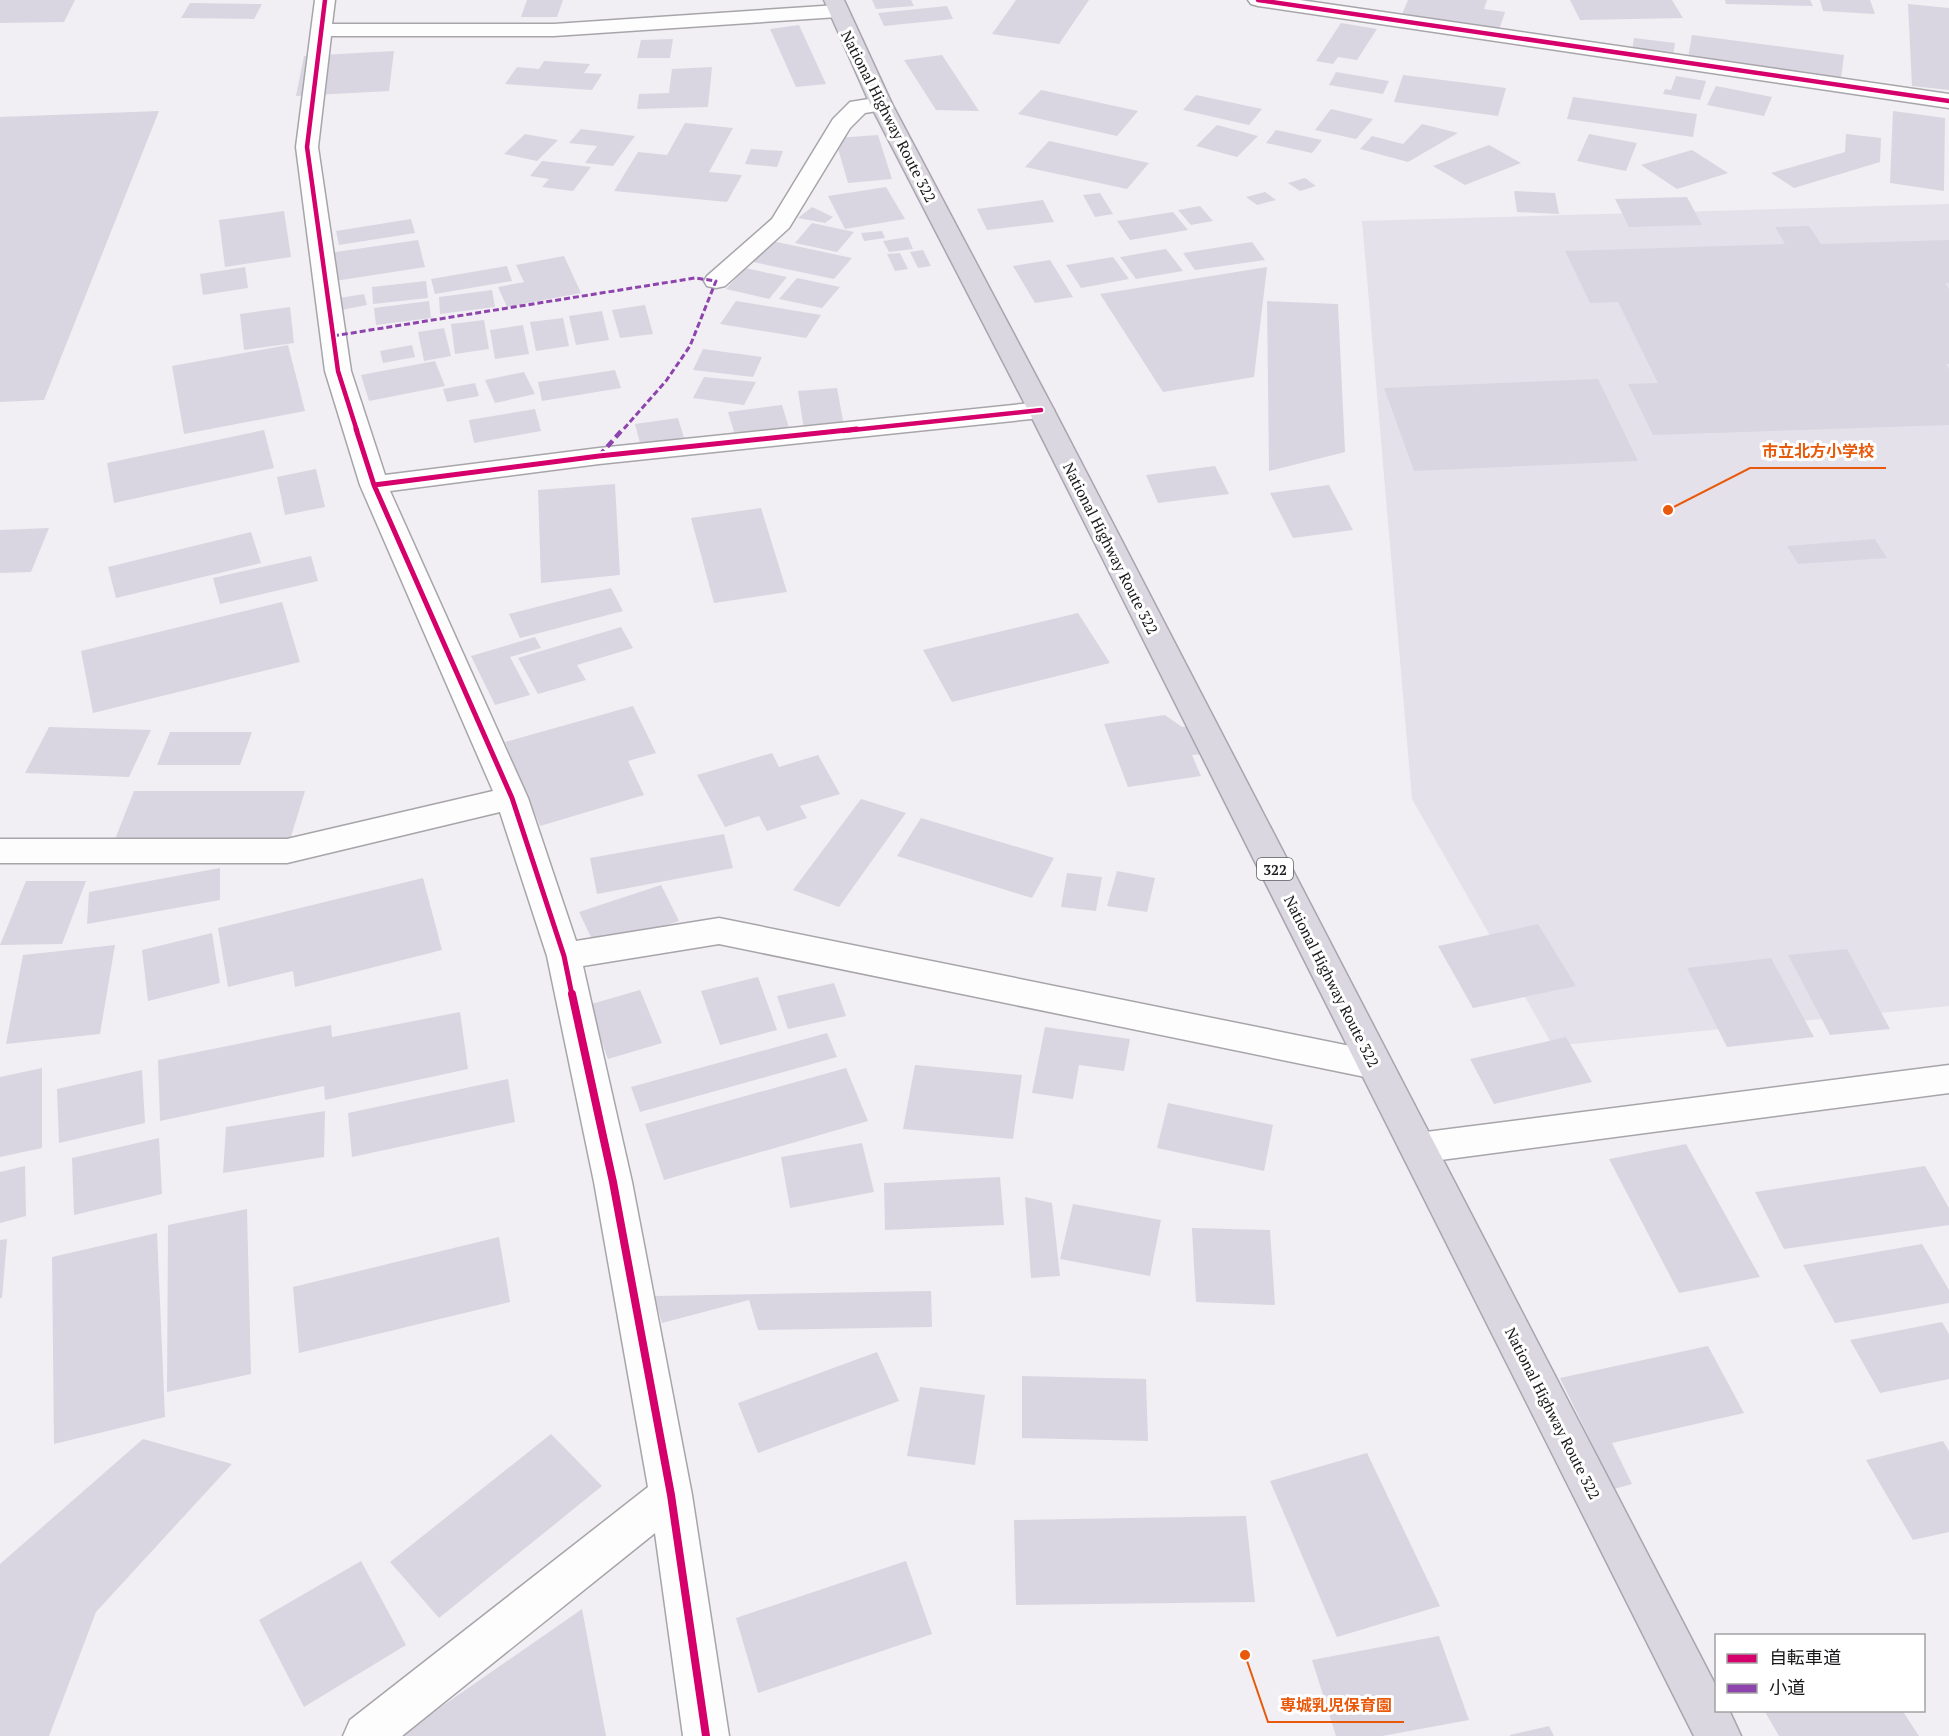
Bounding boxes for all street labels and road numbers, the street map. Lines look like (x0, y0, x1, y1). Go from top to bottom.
street label: National Highway Route 322 (837, 27, 941, 205)
street label: National Highway Route 322 (1059, 459, 1163, 637)
road number: 322 (1257, 858, 1293, 880)
street label: National Highway Route 322 (1280, 892, 1384, 1070)
street label: National Highway Route 322 (1501, 1324, 1605, 1502)

